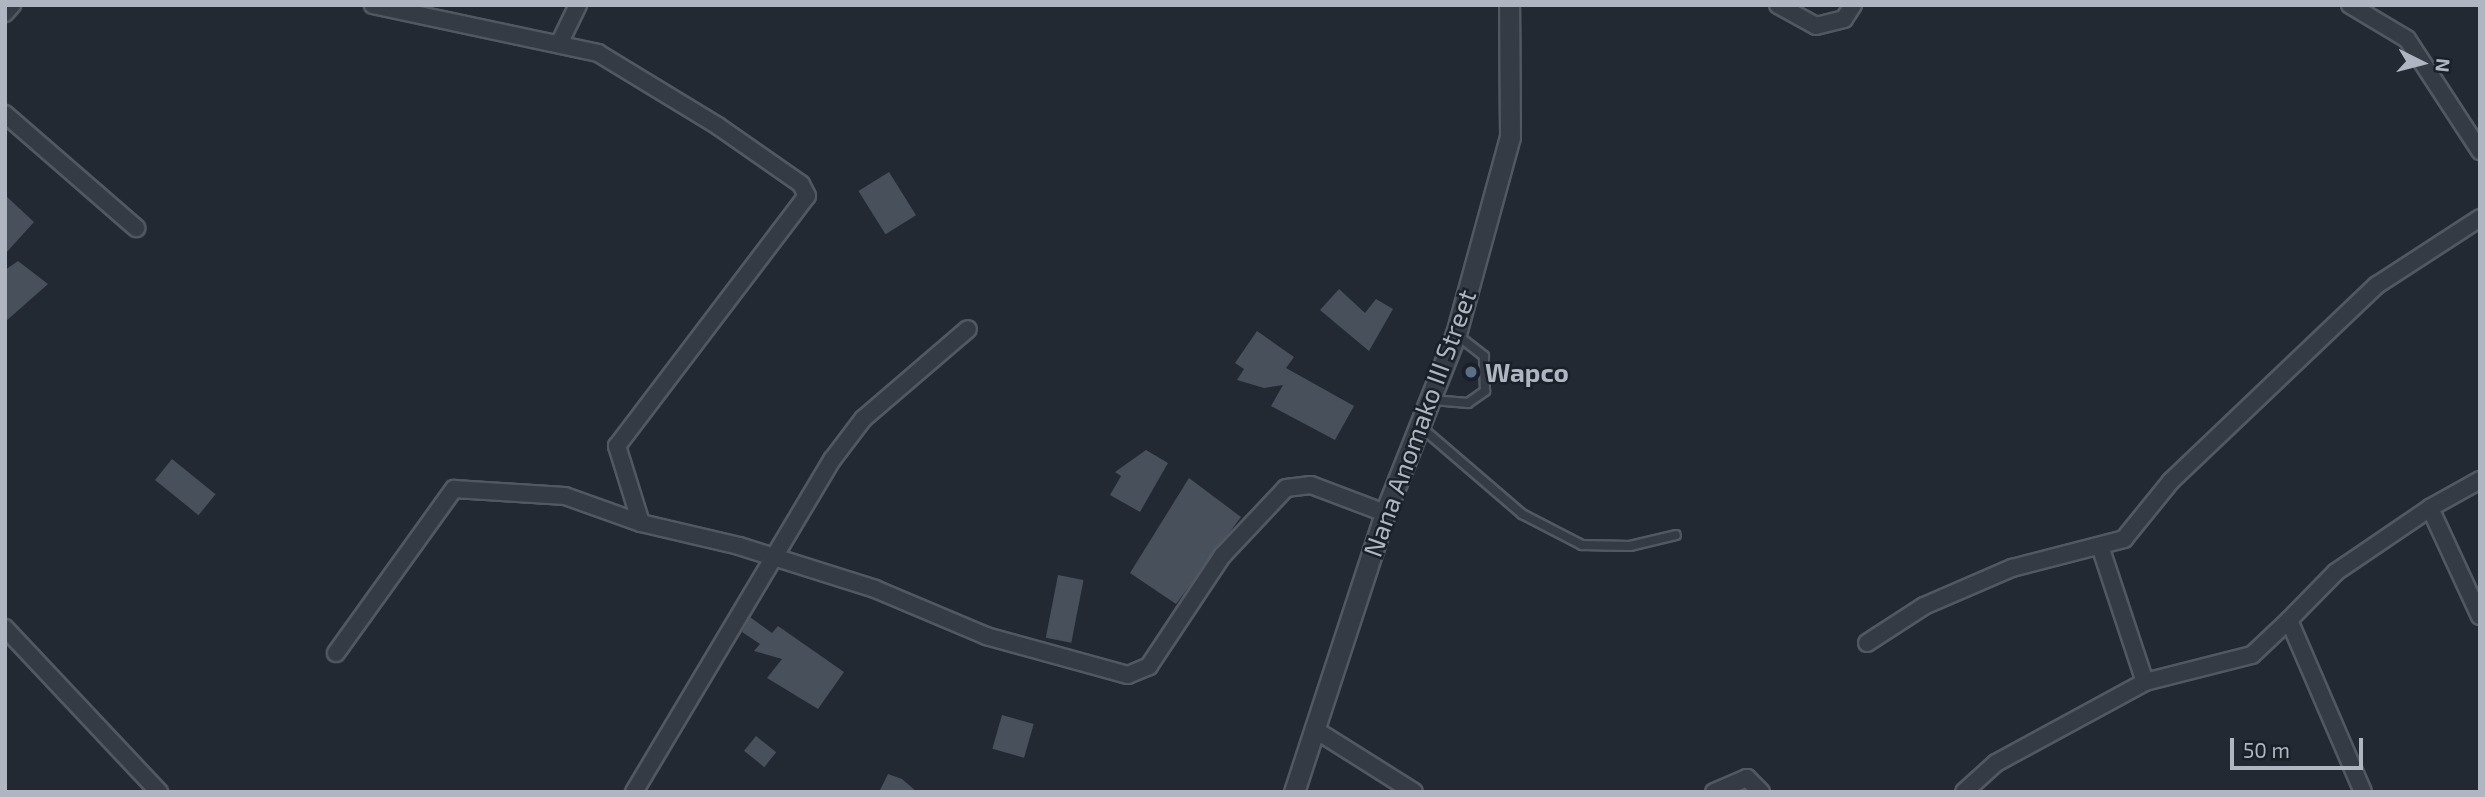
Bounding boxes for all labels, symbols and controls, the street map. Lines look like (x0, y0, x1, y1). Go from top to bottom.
north arrow (2387, 28, 2457, 98)
text: N (2431, 57, 2456, 73)
street label: Nana Anomako III Street (1356, 285, 1482, 561)
place label: Wapco (1485, 356, 1569, 388)
marker: Wapco (1463, 364, 1479, 380)
scale bar (2233, 724, 2366, 768)
text: 50 m (2243, 737, 2290, 762)

